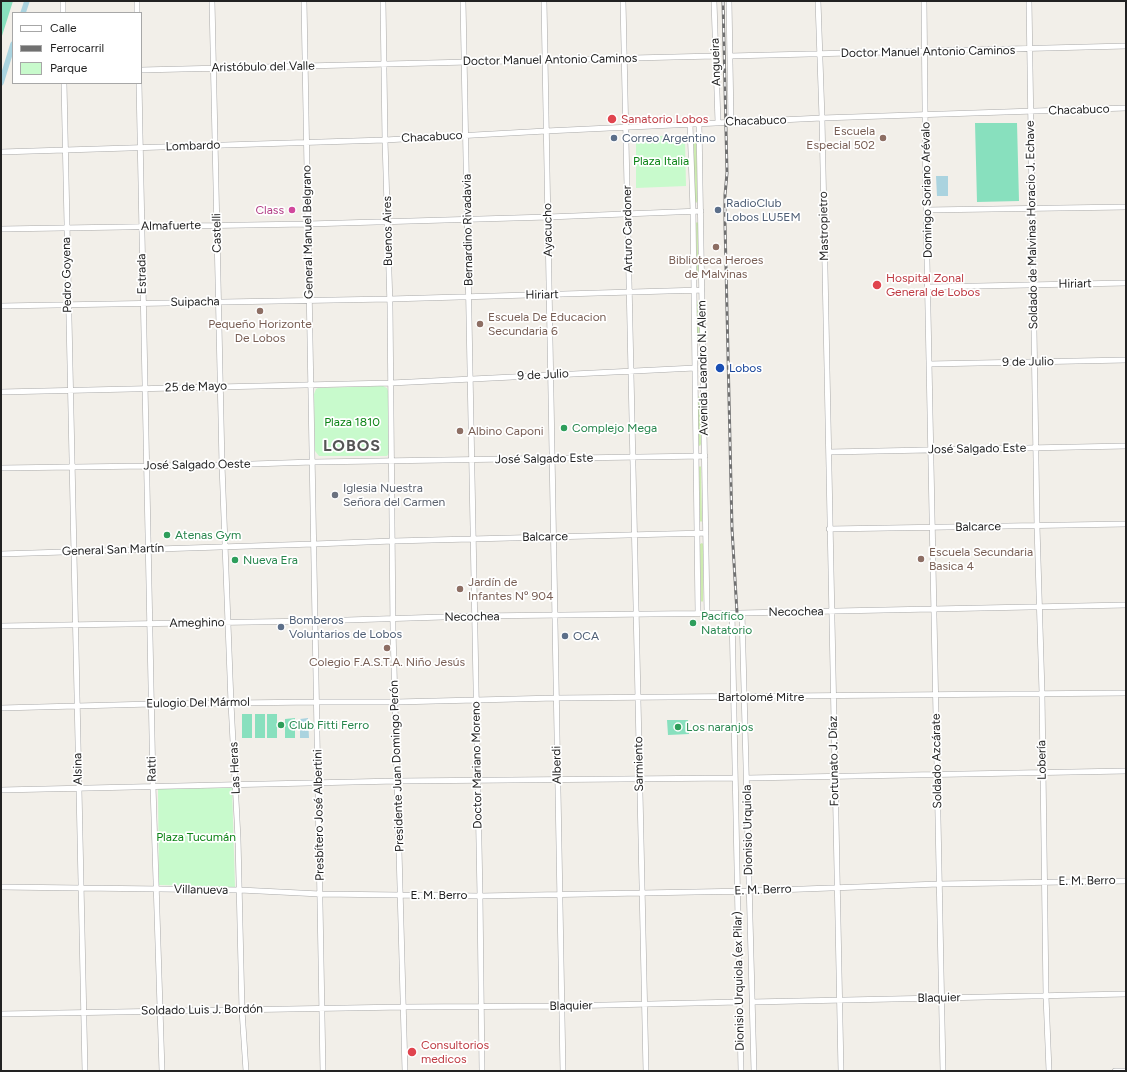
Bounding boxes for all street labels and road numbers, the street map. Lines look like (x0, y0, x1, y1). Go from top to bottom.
street label: Angueira (708, 38, 724, 86)
street label: Doctor Manuel Antonio Caminos (841, 43, 1015, 61)
street label: Doctor Manuel Antonio Caminos (463, 51, 637, 69)
street label: Aristóbulo del Valle (211, 59, 315, 75)
street label: Chacabuco (1048, 102, 1110, 118)
street label: Chacabuco (725, 113, 787, 129)
street label: Soldado de Malvinas Horacio J. Echave (1023, 120, 1041, 330)
street label: Domingo Soriano Arévalo (919, 122, 935, 258)
street label: Chacabuco (401, 128, 463, 146)
street label: Lombardo (165, 138, 221, 154)
street label: General Manuel Belgrano (300, 165, 316, 299)
street label: Bernardino Rivadavia (460, 174, 476, 286)
street label: Arturo Cardoner (620, 185, 636, 273)
street label: Mastropietro (816, 191, 832, 261)
street label: Buenos Aires (380, 196, 396, 266)
street label: Ayacucho (540, 203, 556, 257)
street label: Castelli (209, 213, 225, 253)
street label: Almafuerte (141, 218, 201, 234)
street label: Pedro Goyena (59, 237, 75, 313)
street label: Estrada (134, 254, 150, 294)
street label: Hiriart (1058, 277, 1092, 291)
street label: Hiriart (525, 288, 559, 302)
street label: Suipacha (170, 294, 220, 310)
street label: Avenida Leandro N. Alem (695, 300, 711, 436)
street label: 9 de Julio (1002, 354, 1054, 370)
street label: 9 de Julio (517, 366, 569, 384)
street label: 25 de Mayo (165, 379, 227, 395)
street label: José Salgado Este (928, 441, 1026, 457)
street label: José Salgado Este (495, 451, 593, 467)
street label: José Salgado Oeste (143, 457, 251, 473)
street label: Balcarce (955, 519, 1001, 535)
street label: Balcarce (522, 529, 568, 545)
street label: General San Martín (62, 541, 164, 559)
street label: Necochea (768, 604, 824, 620)
street label: Necochea (444, 609, 500, 625)
street label: Ameghino (169, 615, 225, 631)
street label: Presidente Juan Domingo Perón (387, 680, 407, 852)
street label: Bartolomé Mitre (718, 690, 804, 704)
street label: Eulogio Del Mármol (146, 695, 250, 711)
street label: Doctor Mariano Moreno (469, 701, 485, 829)
street label: Soldado Azcárate (929, 713, 945, 809)
street label: Fortunato J. Díaz (826, 716, 842, 806)
street label: Sarmiento (631, 736, 647, 792)
street label: Lobería (1034, 740, 1050, 780)
street label: Las Heras (226, 742, 244, 794)
street label: Alberdi (549, 746, 565, 784)
street label: Presbítero José Albertini (311, 749, 327, 881)
street label: Alsina (71, 753, 85, 785)
street label: Ratti (145, 756, 159, 782)
street label: Dionisio Urquiola (740, 785, 756, 875)
street label: E. M. Berro (1058, 873, 1116, 889)
street label: Villanueva (174, 882, 228, 898)
street label: E. M. Berro (734, 882, 792, 898)
street label: E. M. Berro (410, 888, 468, 902)
street label: Dionisio Urquiola (ex Pilar) (731, 911, 747, 1051)
street label: Blaquier (917, 990, 961, 1006)
street label: Blaquier (549, 998, 593, 1014)
street label: Soldado Luis J. Bordón (141, 1002, 263, 1018)

